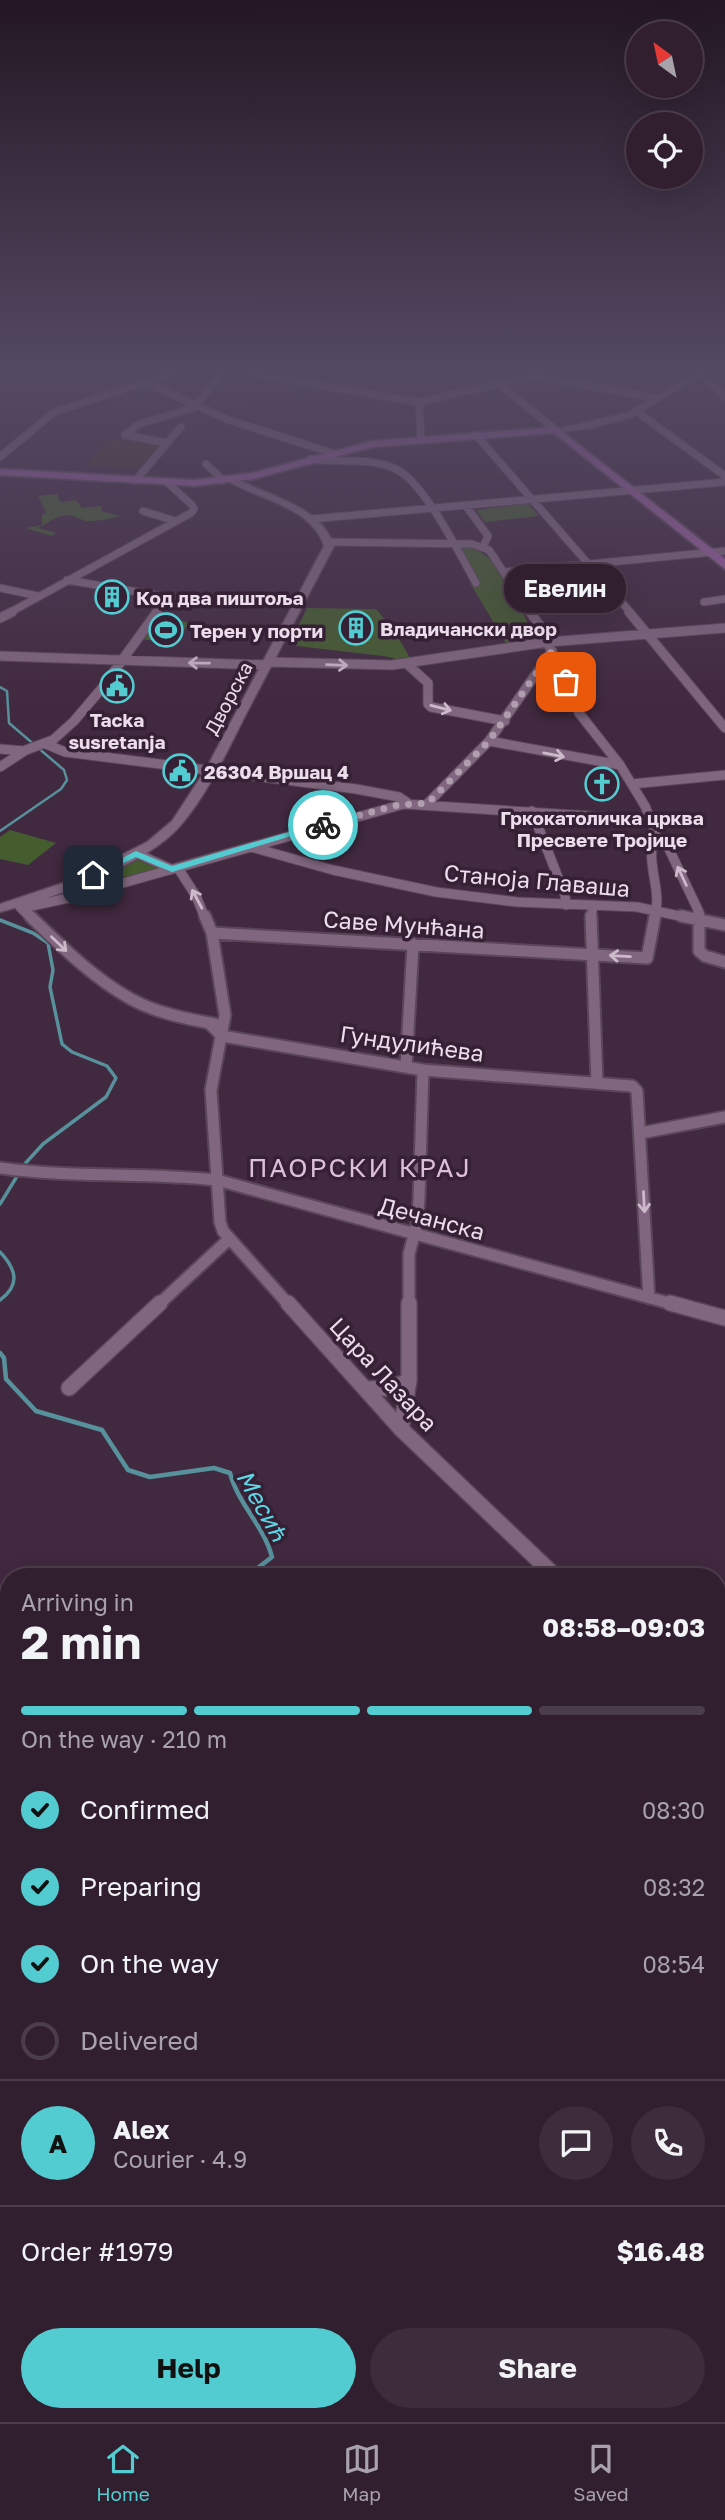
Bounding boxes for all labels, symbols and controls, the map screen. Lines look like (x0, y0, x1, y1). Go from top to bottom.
north arrow (626, 21, 704, 98)
map controls (626, 21, 703, 189)
button: locate (626, 112, 703, 189)
callout: Евелин (505, 563, 627, 612)
text: Евелин (524, 574, 606, 602)
building icon: Код два пиштоља (93, 578, 131, 616)
place label: Код два пиштоља (136, 586, 303, 609)
building icon: Владичански двор (337, 609, 375, 647)
sports icon: Терен у порти (147, 611, 185, 649)
place label: Владичански двор (380, 617, 557, 640)
place label: Терен у порти (190, 619, 323, 642)
pin (536, 652, 596, 712)
one-way arrow (188, 656, 211, 670)
street label: Дворска (199, 657, 257, 739)
one-way arrow (325, 658, 348, 671)
icon: bag (547, 663, 585, 701)
public building icon: Tacka susretanja (98, 667, 136, 705)
one-way arrow (429, 702, 452, 715)
place label: Tacka susretanja (68, 708, 166, 753)
one-way arrow (542, 748, 565, 762)
public building icon: 26304 Вршац 4 (161, 752, 199, 790)
place label: 26304 Вршац 4 (204, 760, 349, 783)
church icon: Гркокатоличка црква Пресвете Тројице (583, 765, 621, 803)
courier (288, 790, 358, 860)
icon: bike (304, 806, 342, 844)
place label: Гркокатоличка црква Пресвете Тројице (500, 806, 704, 851)
pin (63, 845, 123, 905)
icon: home (74, 856, 112, 894)
street label: Станоја Главаша (443, 858, 631, 902)
one-way arrow (674, 866, 688, 887)
one-way arrow (190, 889, 203, 910)
street label: Саве Мунћана (322, 904, 486, 944)
one-way arrow (50, 935, 67, 952)
one-way arrow (609, 949, 631, 962)
street label: Гундулићева (338, 1019, 486, 1067)
district label: ПАОРСКИ КРАЈ (248, 1152, 472, 1183)
street label: Дечанска (376, 1190, 488, 1246)
one-way arrow (638, 1190, 651, 1213)
street label: Цара Лазара (324, 1311, 444, 1437)
water label: Месић (231, 1464, 295, 1547)
text: Arriving in (21, 1588, 134, 1616)
text: 08:58–09:03 (542, 1612, 705, 1643)
text: 2 min (21, 1614, 141, 1669)
text: On the way · 210 m (21, 1725, 227, 1753)
icon: check (21, 1791, 59, 1829)
text: Confirmed (80, 1794, 210, 1825)
text: 08:30 (642, 1796, 705, 1824)
icon: check (21, 1868, 59, 1906)
text: Preparing (80, 1871, 202, 1902)
text: 08:32 (643, 1873, 705, 1901)
icon: check (21, 1945, 59, 1983)
text: On the way (80, 1948, 219, 1979)
text: 08:54 (642, 1950, 705, 1978)
text: Delivered (80, 2025, 199, 2056)
button: chat (539, 2106, 613, 2180)
button: phone (631, 2106, 705, 2180)
text: Alex (113, 2114, 170, 2145)
text: A (49, 2128, 67, 2159)
text: Courier · 4.9 (113, 2145, 247, 2173)
text: Order #1979 (21, 2236, 173, 2267)
text: $16.48 (616, 2236, 705, 2267)
button: Help (21, 2328, 356, 2408)
button: Share (370, 2328, 705, 2408)
tab: Home (96, 2440, 150, 2505)
tab: Map (342, 2440, 381, 2505)
tab: Saved (573, 2440, 629, 2505)

